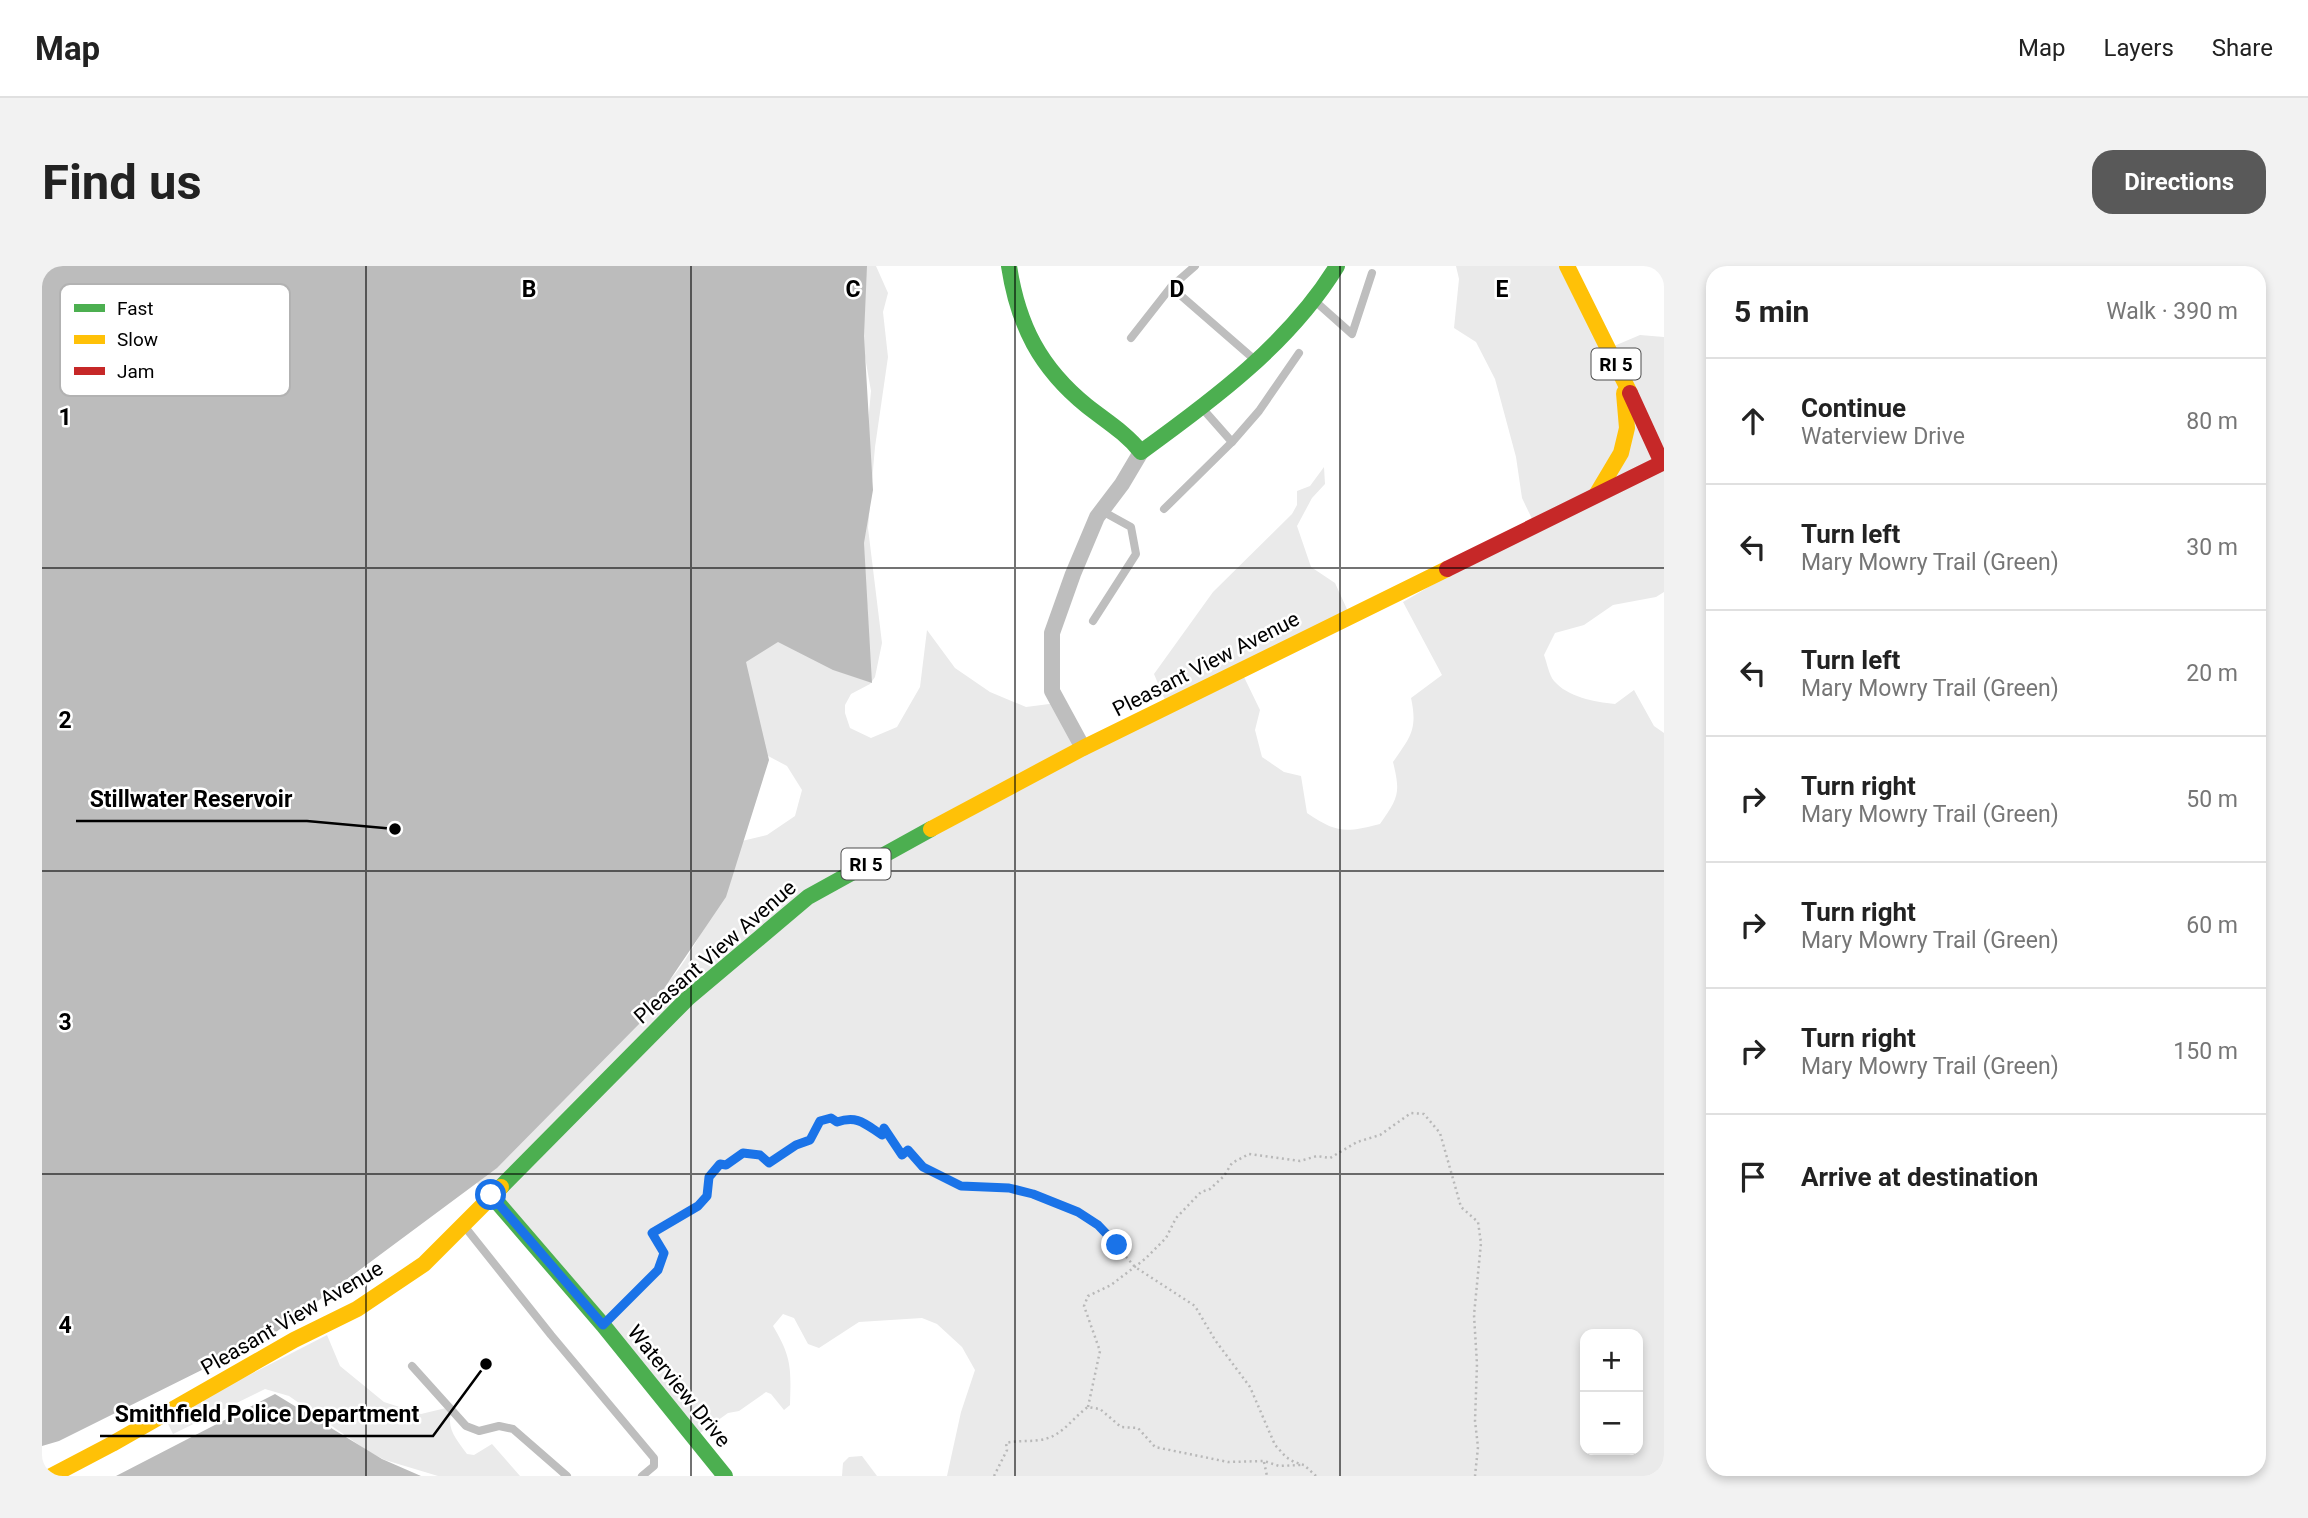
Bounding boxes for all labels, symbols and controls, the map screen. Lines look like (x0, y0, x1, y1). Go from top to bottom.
text: Map (35, 29, 100, 68)
text: Map (2018, 34, 2066, 62)
text: Layers (2104, 34, 2174, 62)
text: Share (2212, 34, 2273, 62)
button: Directions (2092, 150, 2266, 214)
text: Find us (42, 154, 202, 211)
text: B (522, 276, 536, 303)
text: C (845, 276, 861, 303)
text: D (1170, 276, 1184, 303)
text: E (1496, 276, 1509, 303)
legend (60, 284, 290, 396)
text: 5 min (1734, 294, 1809, 329)
text: Fast (117, 297, 154, 320)
text: Walk · 390 m (2106, 298, 2238, 325)
text: Slow (117, 328, 158, 351)
road number: RI 5 (1592, 348, 1640, 380)
text: Jam (117, 360, 154, 383)
text: Continue (1801, 393, 1906, 423)
icon: ahead (1734, 402, 1772, 440)
text: 1 (58, 404, 72, 431)
text: 80 m (2186, 408, 2238, 435)
text: Waterview Drive (1801, 423, 1965, 450)
text: Turn left (1801, 519, 1900, 549)
icon: left (1734, 528, 1772, 566)
text: 30 m (2186, 534, 2238, 561)
text: Mary Mowry Trail (Green) (1801, 549, 2059, 576)
street label: Pleasant View Avenue (1109, 607, 1303, 721)
text: Turn left (1801, 645, 1900, 675)
icon: left (1734, 654, 1772, 692)
text: 20 m (2186, 660, 2238, 687)
text: Mary Mowry Trail (Green) (1801, 675, 2059, 702)
text: 2 (58, 707, 72, 734)
text: Turn right (1801, 771, 1916, 801)
callout: Stillwater Reservoir (76, 777, 307, 821)
icon: right (1734, 780, 1772, 818)
text: Stillwater Reservoir (90, 786, 293, 813)
text: 50 m (2186, 786, 2238, 813)
text: Mary Mowry Trail (Green) (1801, 801, 2059, 828)
road number: RI 5 (842, 848, 890, 880)
street label: Pleasant View Avenue (629, 875, 801, 1029)
text: Turn right (1801, 897, 1916, 927)
icon: right (1734, 906, 1772, 944)
text: 60 m (2186, 912, 2238, 939)
text: Mary Mowry Trail (Green) (1801, 927, 2059, 954)
text: 3 (58, 1009, 72, 1036)
text: Turn right (1801, 1023, 1916, 1053)
icon: right (1734, 1032, 1772, 1070)
text: 150 m (2173, 1038, 2238, 1065)
text: Mary Mowry Trail (Green) (1801, 1053, 2059, 1080)
icon: arrive (1734, 1158, 1772, 1196)
text: Arrive at destination (1801, 1162, 2038, 1192)
route start (475, 1179, 506, 1210)
route end (1101, 1229, 1132, 1260)
street label: Pleasant View Avenue (197, 1256, 387, 1380)
text: 4 (58, 1312, 72, 1339)
street label: Waterview Drive (623, 1320, 735, 1452)
map controls (1580, 1329, 1643, 1455)
button: + (1580, 1329, 1643, 1392)
callout: Smithfield Police Department (100, 1392, 433, 1436)
button: − (1580, 1392, 1643, 1455)
text: Smithfield Police Department (115, 1401, 419, 1428)

